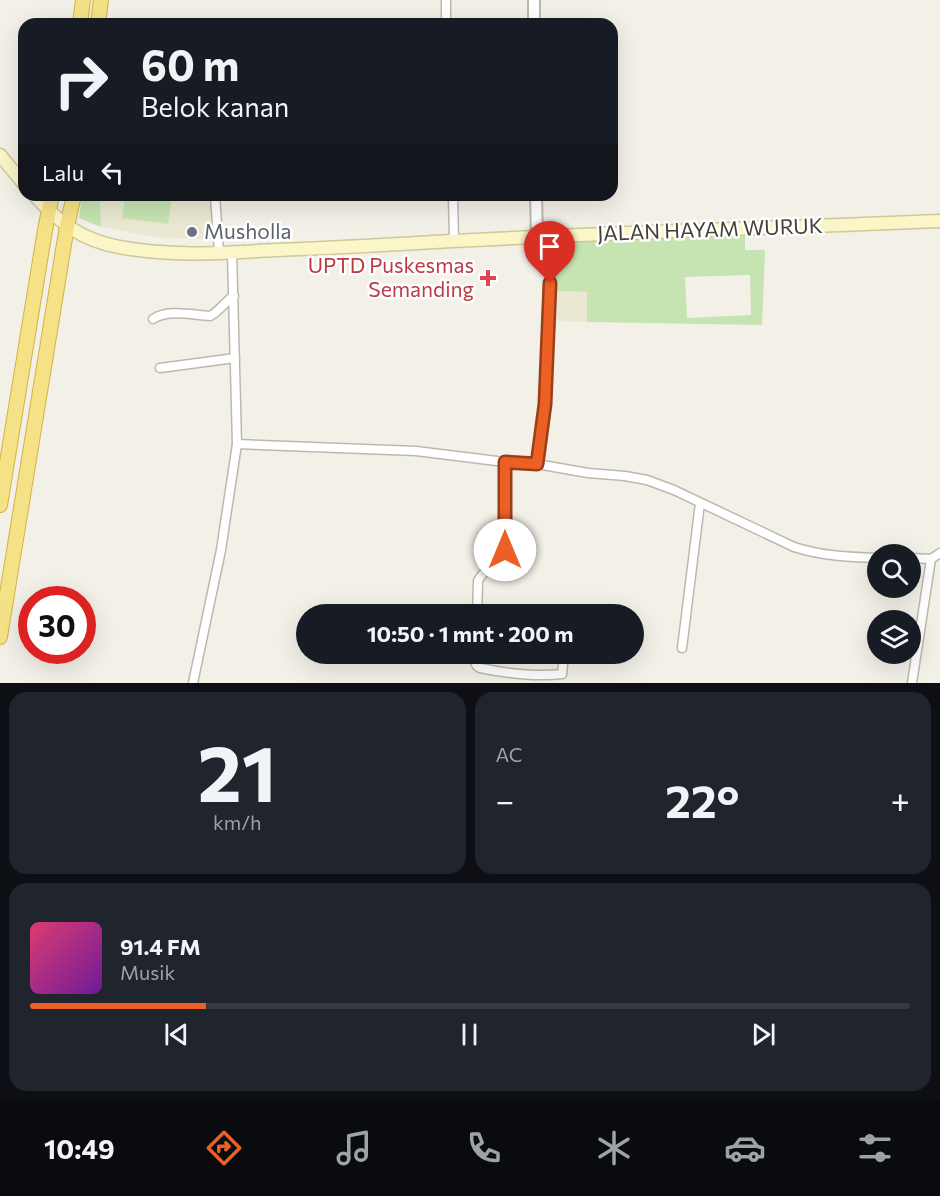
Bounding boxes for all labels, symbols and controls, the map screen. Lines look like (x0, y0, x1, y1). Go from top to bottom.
text: 60 m (141, 38, 240, 90)
icon: right (42, 42, 120, 120)
text: Belok kanan (141, 90, 289, 123)
icon: left (96, 156, 129, 189)
text: Lalu (42, 159, 84, 186)
street label: JALAN HAYAM WURUK (597, 212, 823, 245)
place label: Musholla (204, 218, 292, 243)
pin (524, 221, 575, 283)
marker: Musholla (185, 225, 199, 239)
icon: arrive (533, 230, 566, 263)
place label: UPTD Puskesmas Semanding (308, 252, 474, 301)
marker: UPTD Puskesmas Semanding (479, 269, 497, 287)
position arrow (473, 518, 537, 582)
map controls (867, 544, 921, 664)
button: search (867, 544, 921, 598)
speed limit sign: 30 (18, 586, 96, 664)
button: layers (867, 610, 921, 664)
text: 10:50 · 1 mnt · 200 m (367, 620, 573, 647)
text: 21 (197, 723, 277, 818)
text: AC (496, 742, 522, 766)
text: 22° (665, 772, 739, 827)
text: − (496, 779, 514, 820)
text: + (891, 779, 910, 820)
text: km/h (213, 810, 262, 834)
text: 91.4 FM (120, 933, 201, 960)
text: Musik (120, 960, 175, 984)
icon: previous (160, 1018, 193, 1051)
icon: pause (453, 1018, 486, 1051)
icon: next (747, 1018, 780, 1051)
icon: directions (203, 1127, 245, 1169)
icon: music (333, 1127, 375, 1169)
icon: phone (463, 1127, 505, 1169)
icon: climate (593, 1127, 635, 1169)
icon: car (724, 1127, 766, 1169)
icon: filters (854, 1127, 896, 1169)
text: 10:49 (44, 1132, 115, 1165)

